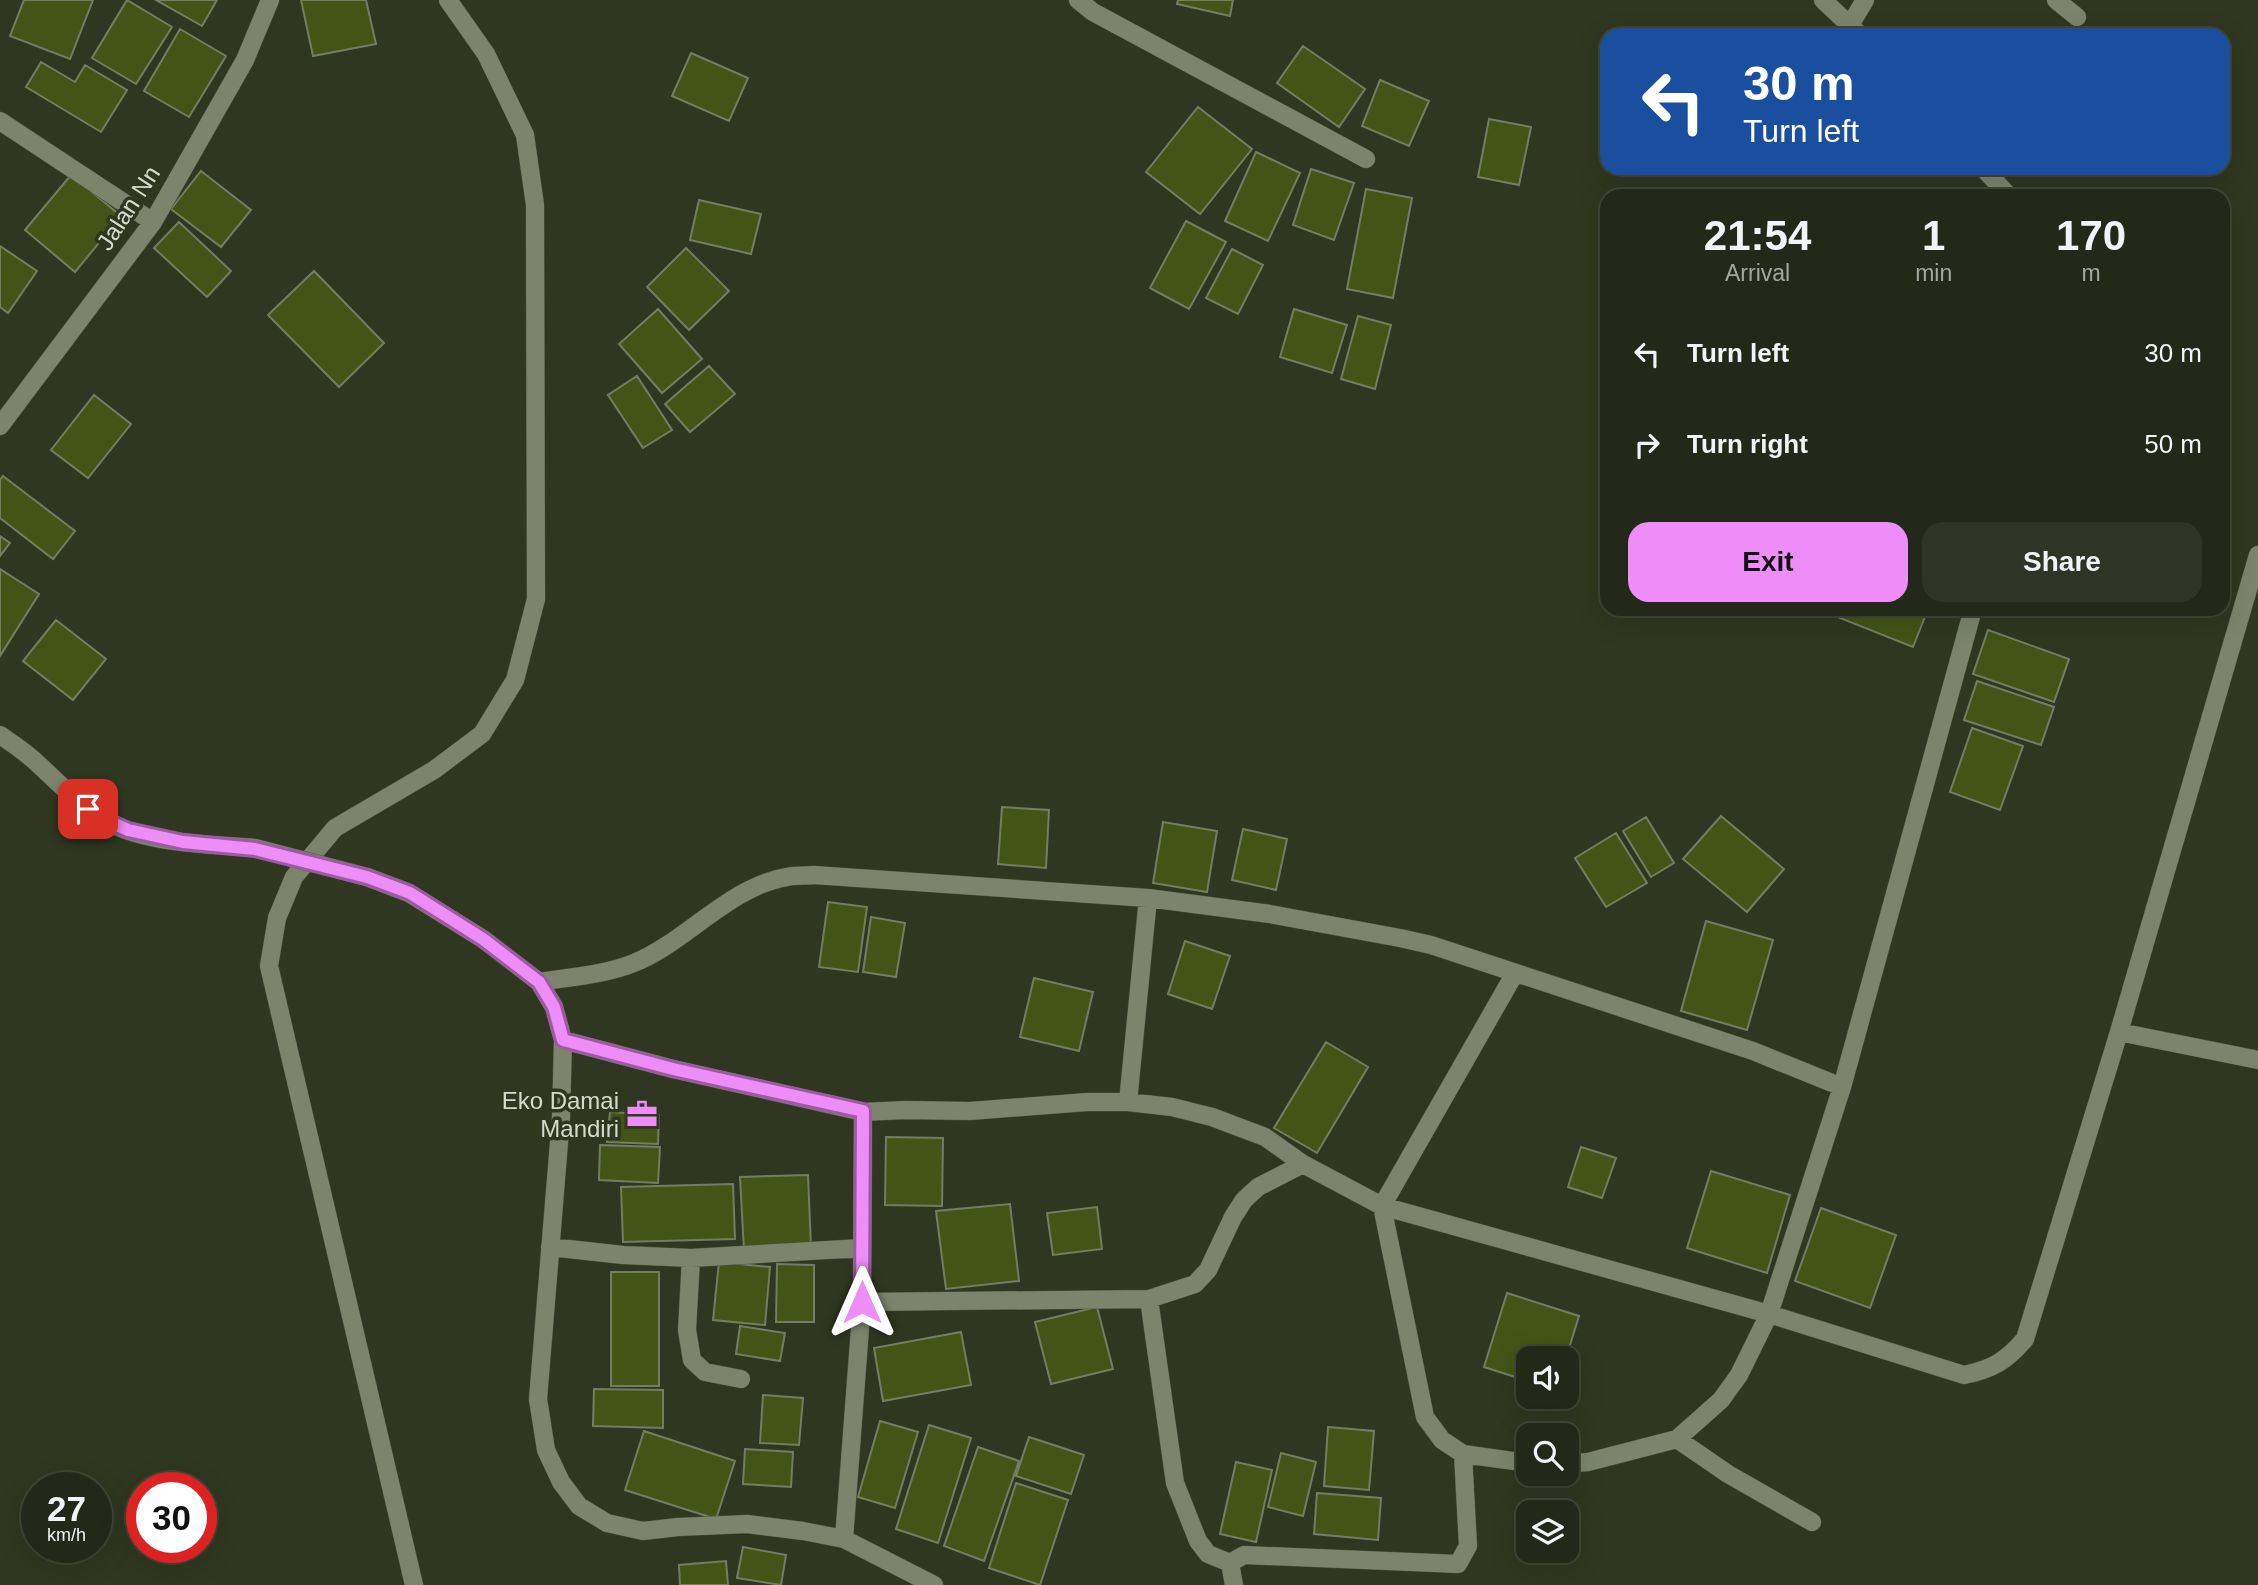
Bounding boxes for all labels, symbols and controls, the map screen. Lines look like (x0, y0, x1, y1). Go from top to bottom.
icon: left (1628, 56, 1719, 147)
text: 30 m (1743, 56, 1855, 110)
text: Turn left (1743, 113, 1859, 149)
street label: Jalan Nn (91, 161, 165, 255)
text: 21:54 (1704, 212, 1811, 259)
text: 1 (1922, 212, 1945, 259)
text: 170 (2056, 212, 2126, 259)
text: Arrival (1725, 260, 1790, 286)
text: min (1915, 260, 1952, 286)
text: m (2082, 260, 2101, 286)
icon: left (1628, 335, 1666, 373)
text: Turn left (1687, 338, 1789, 368)
text: 30 m (2144, 338, 2202, 368)
icon: right (1628, 426, 1666, 464)
text: Turn right (1687, 429, 1808, 459)
text: 50 m (2144, 429, 2202, 459)
button: Exit (1628, 522, 1908, 602)
button: Share (1922, 522, 2202, 602)
pin (58, 779, 118, 839)
icon: arrive (69, 790, 107, 828)
place label: Eko Damai Mandiri (502, 1087, 619, 1142)
office icon: Eko Damai Mandiri (625, 1097, 659, 1131)
position arrow (825, 1265, 899, 1339)
map controls (1516, 1346, 1579, 1563)
button: sound (1516, 1346, 1579, 1409)
button: search (1516, 1423, 1579, 1486)
speed limit sign: 30 (126, 1472, 217, 1563)
text: 27 (47, 1489, 86, 1528)
button: layers (1516, 1500, 1579, 1563)
text: km/h (47, 1525, 86, 1545)

